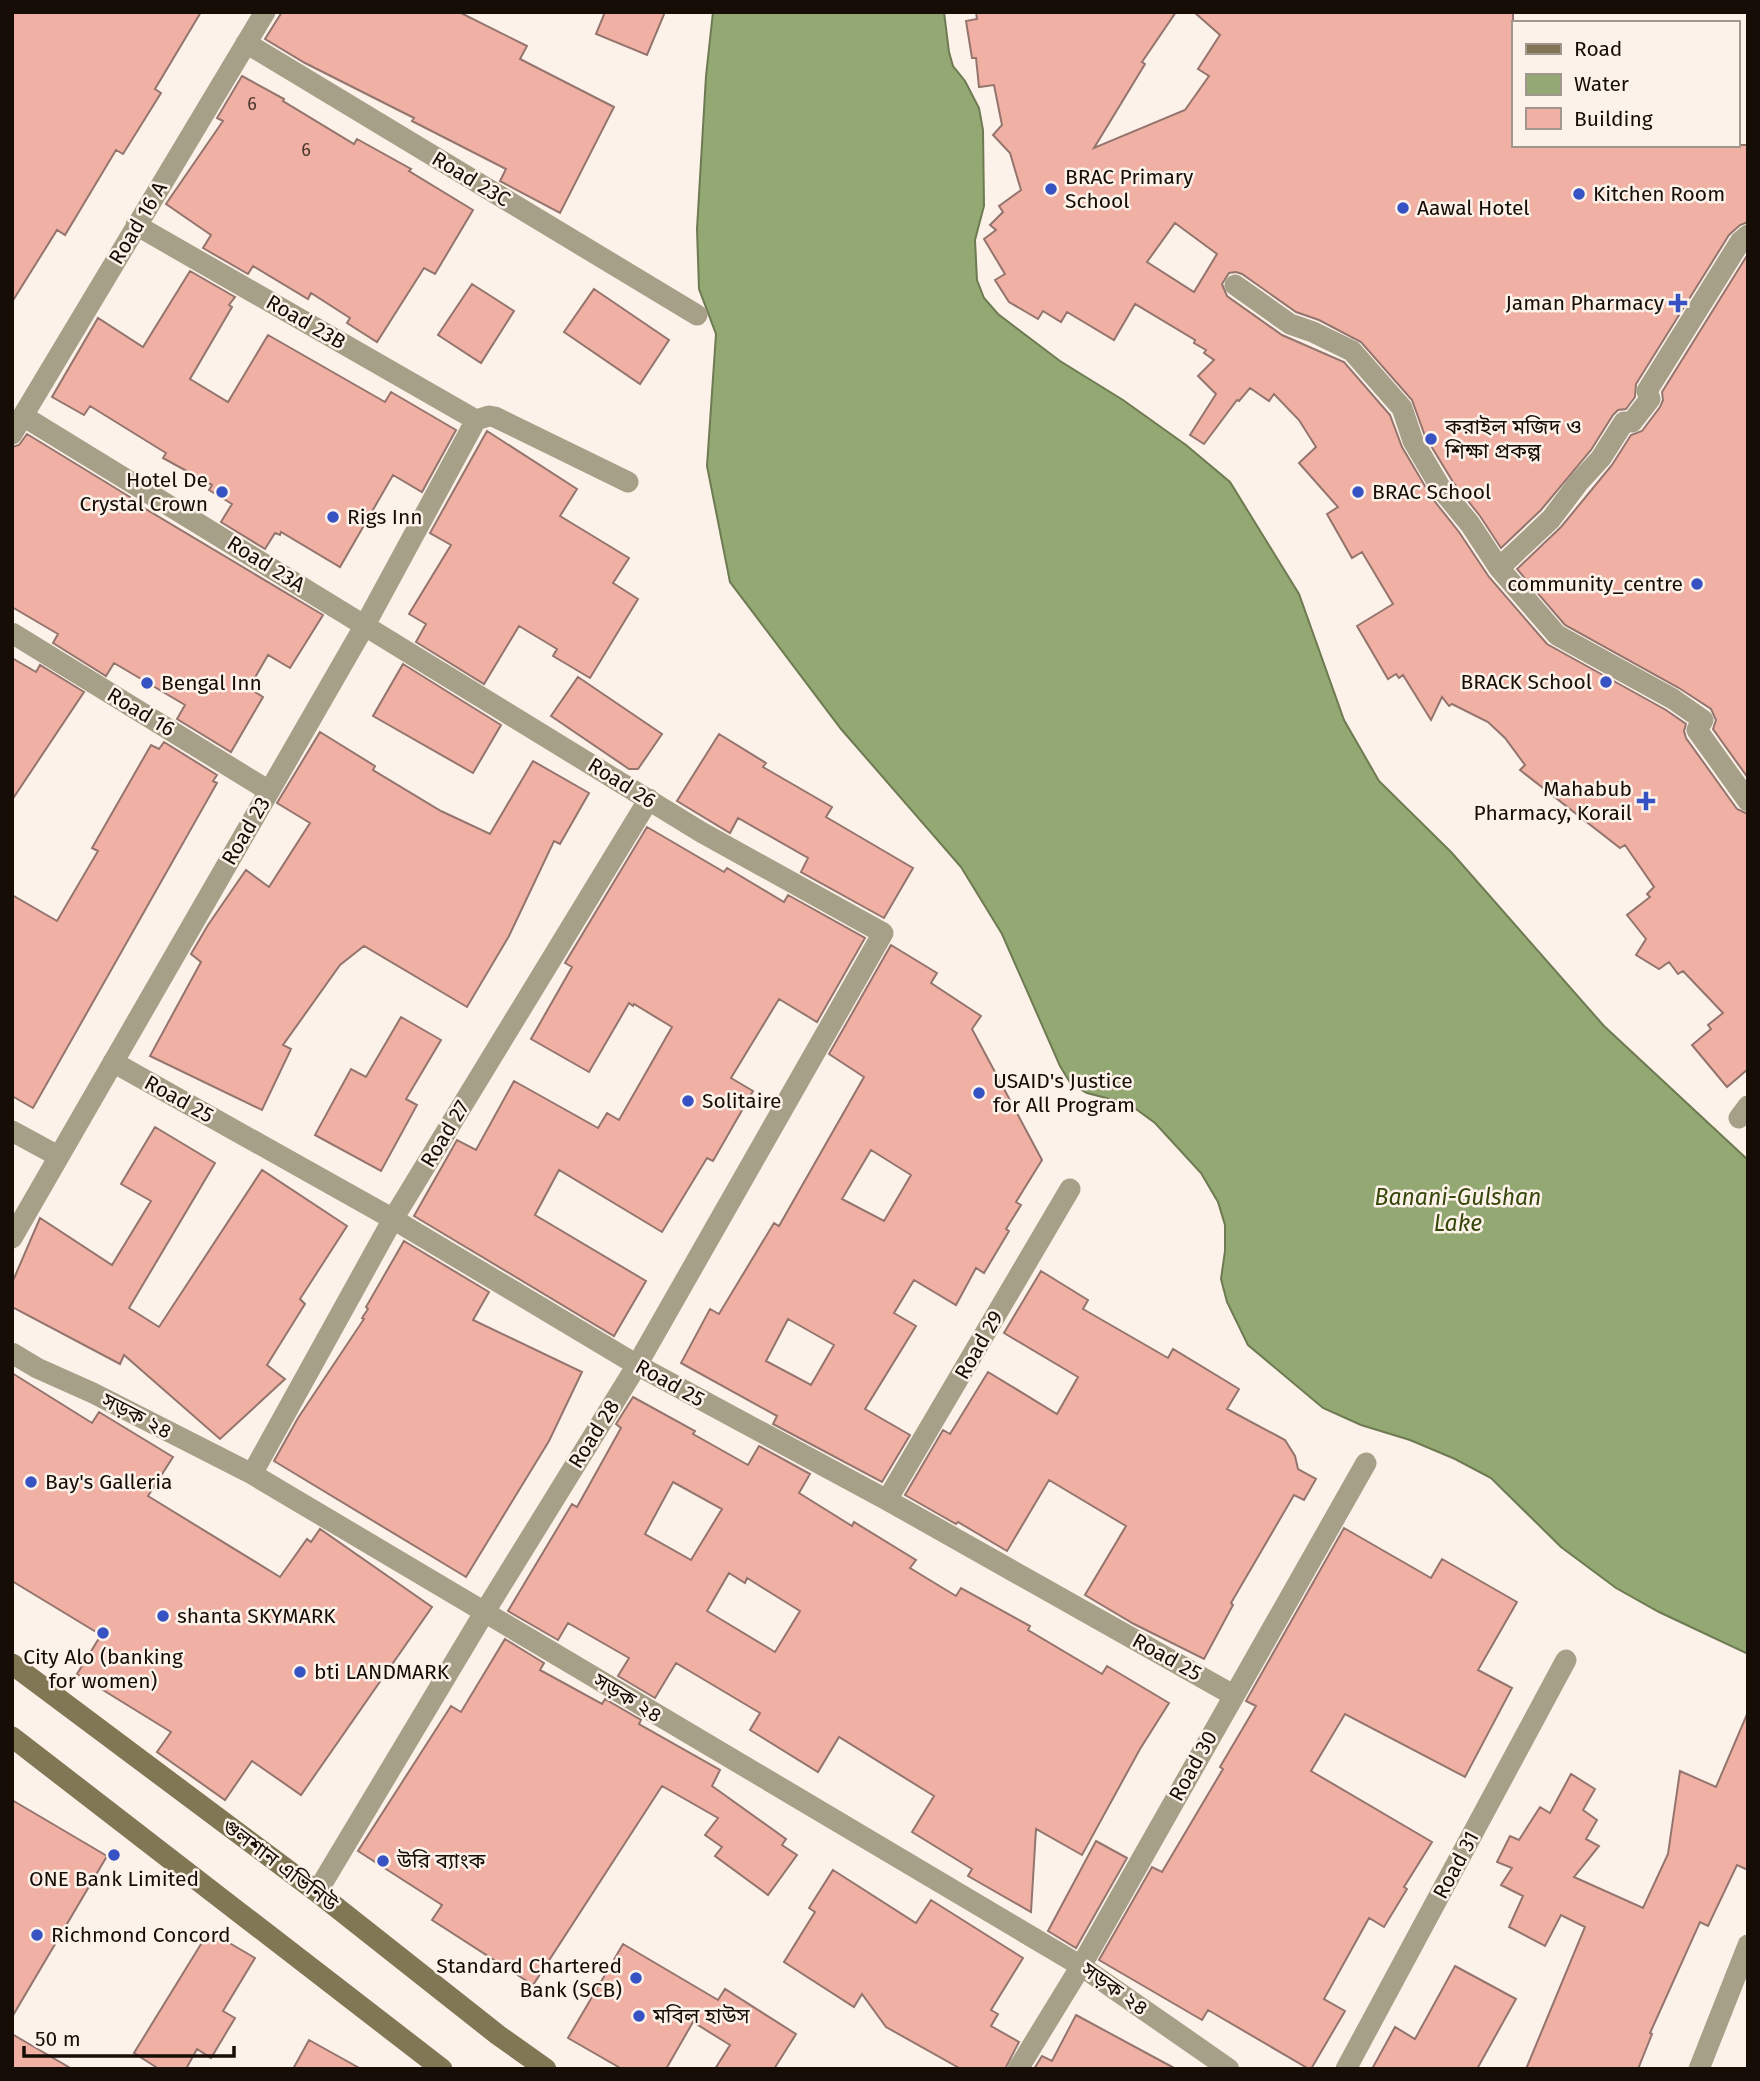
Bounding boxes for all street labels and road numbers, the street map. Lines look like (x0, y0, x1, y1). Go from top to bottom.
street label: Road 23C (427, 146, 515, 213)
street label: Road 16 A (103, 177, 173, 269)
street label: Road 23B (262, 289, 350, 355)
street label: Road 23A (222, 530, 310, 598)
street label: Road 16 (102, 682, 180, 742)
street label: Road 26 (583, 752, 661, 814)
street label: Road 23 (216, 792, 276, 870)
street label: Road 25 (140, 1069, 218, 1129)
street label: Road 27 (415, 1096, 475, 1172)
street label: Road 29 (949, 1306, 1009, 1384)
street label: Road 25 (631, 1353, 709, 1413)
street label: সড়ক ২৪ (97, 1387, 177, 1445)
street label: Road 28 (563, 1395, 625, 1473)
street label: Road 25 (1128, 1627, 1206, 1687)
street label: সড়ক ২৪ (588, 1667, 667, 1729)
street label: Road 30 (1163, 1726, 1223, 1806)
street label: গুলশান এভিনিউ (217, 1813, 344, 1918)
street label: Road 31 (1427, 1827, 1485, 1903)
street label: সড়ক ২৪ (1076, 1956, 1153, 2021)

